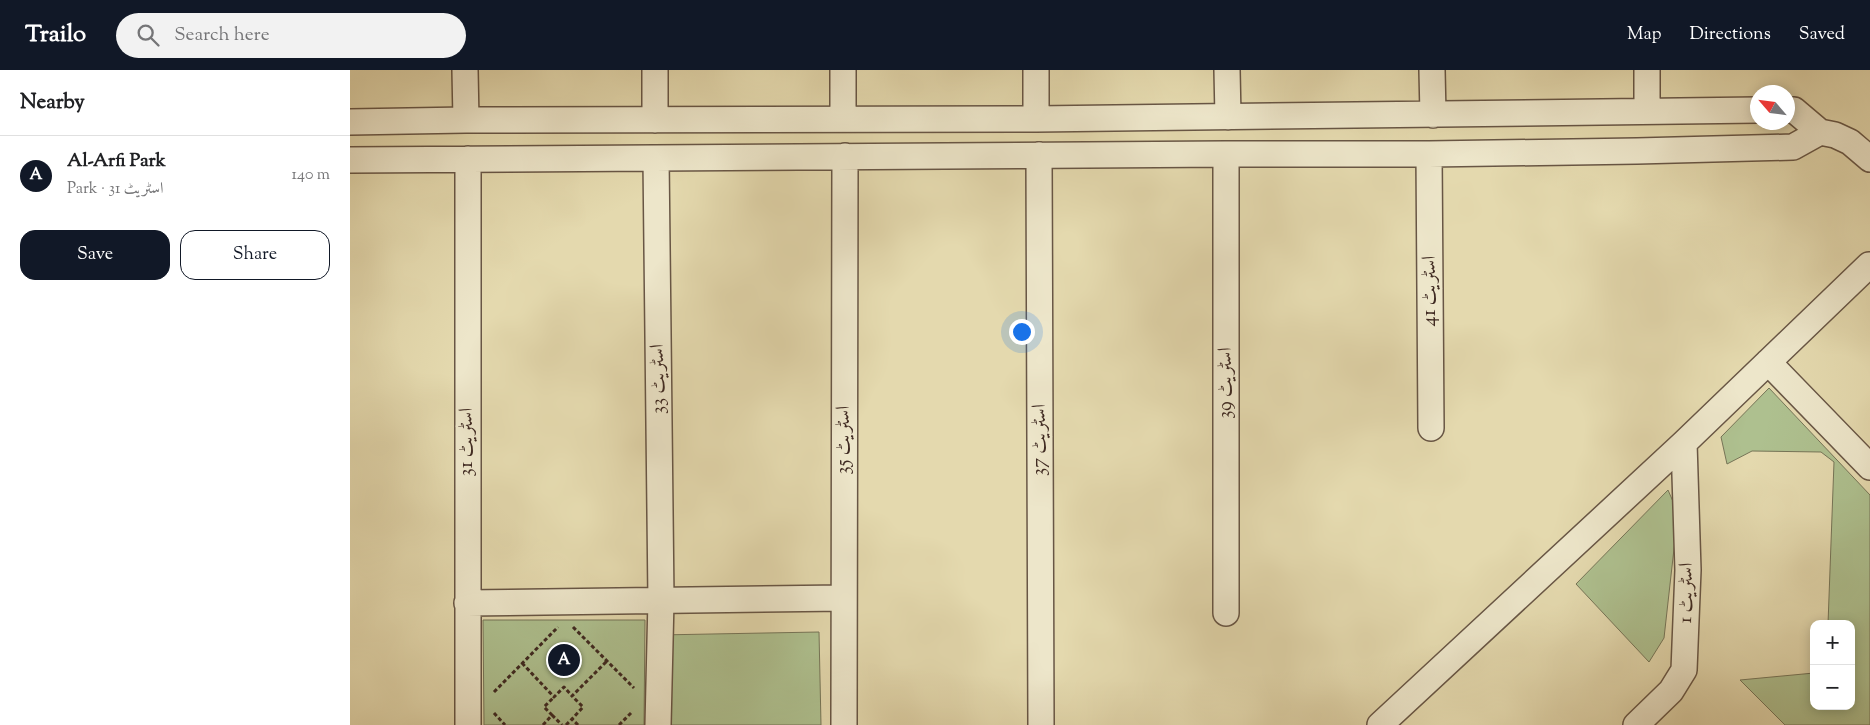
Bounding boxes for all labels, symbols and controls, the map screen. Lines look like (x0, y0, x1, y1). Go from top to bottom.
search box (116, 13, 466, 58)
text: Trailo (25, 18, 86, 52)
icon: search (134, 21, 162, 49)
text: Search here (174, 22, 270, 49)
text: Map (1627, 22, 1662, 48)
text: Directions (1690, 22, 1771, 48)
text: Saved (1799, 22, 1845, 48)
north arrow (1750, 85, 1795, 130)
text: Nearby (20, 88, 85, 118)
text: Al-Arfi Park (67, 148, 166, 175)
text: A (30, 164, 43, 187)
text: 140 m (292, 164, 330, 187)
text: Park · اسٹریٹ 31 (67, 178, 164, 201)
button: Save (20, 230, 170, 280)
button: Share (180, 230, 330, 280)
street label: اسٹریٹ 41 (1416, 256, 1445, 326)
your location (1009, 319, 1035, 345)
street label: اسٹریٹ 33 (644, 344, 674, 414)
street label: اسٹریٹ 39 (1212, 347, 1241, 419)
street label: اسٹریٹ 37 (1026, 404, 1055, 476)
street label: اسٹریٹ 35 (830, 406, 859, 474)
street label: اسٹریٹ 31 (453, 408, 482, 476)
street label: اسٹریٹ 1 (1672, 562, 1702, 624)
map controls (1810, 620, 1855, 710)
button: + (1810, 620, 1855, 665)
pin: A (548, 641, 580, 679)
button: − (1810, 665, 1855, 710)

